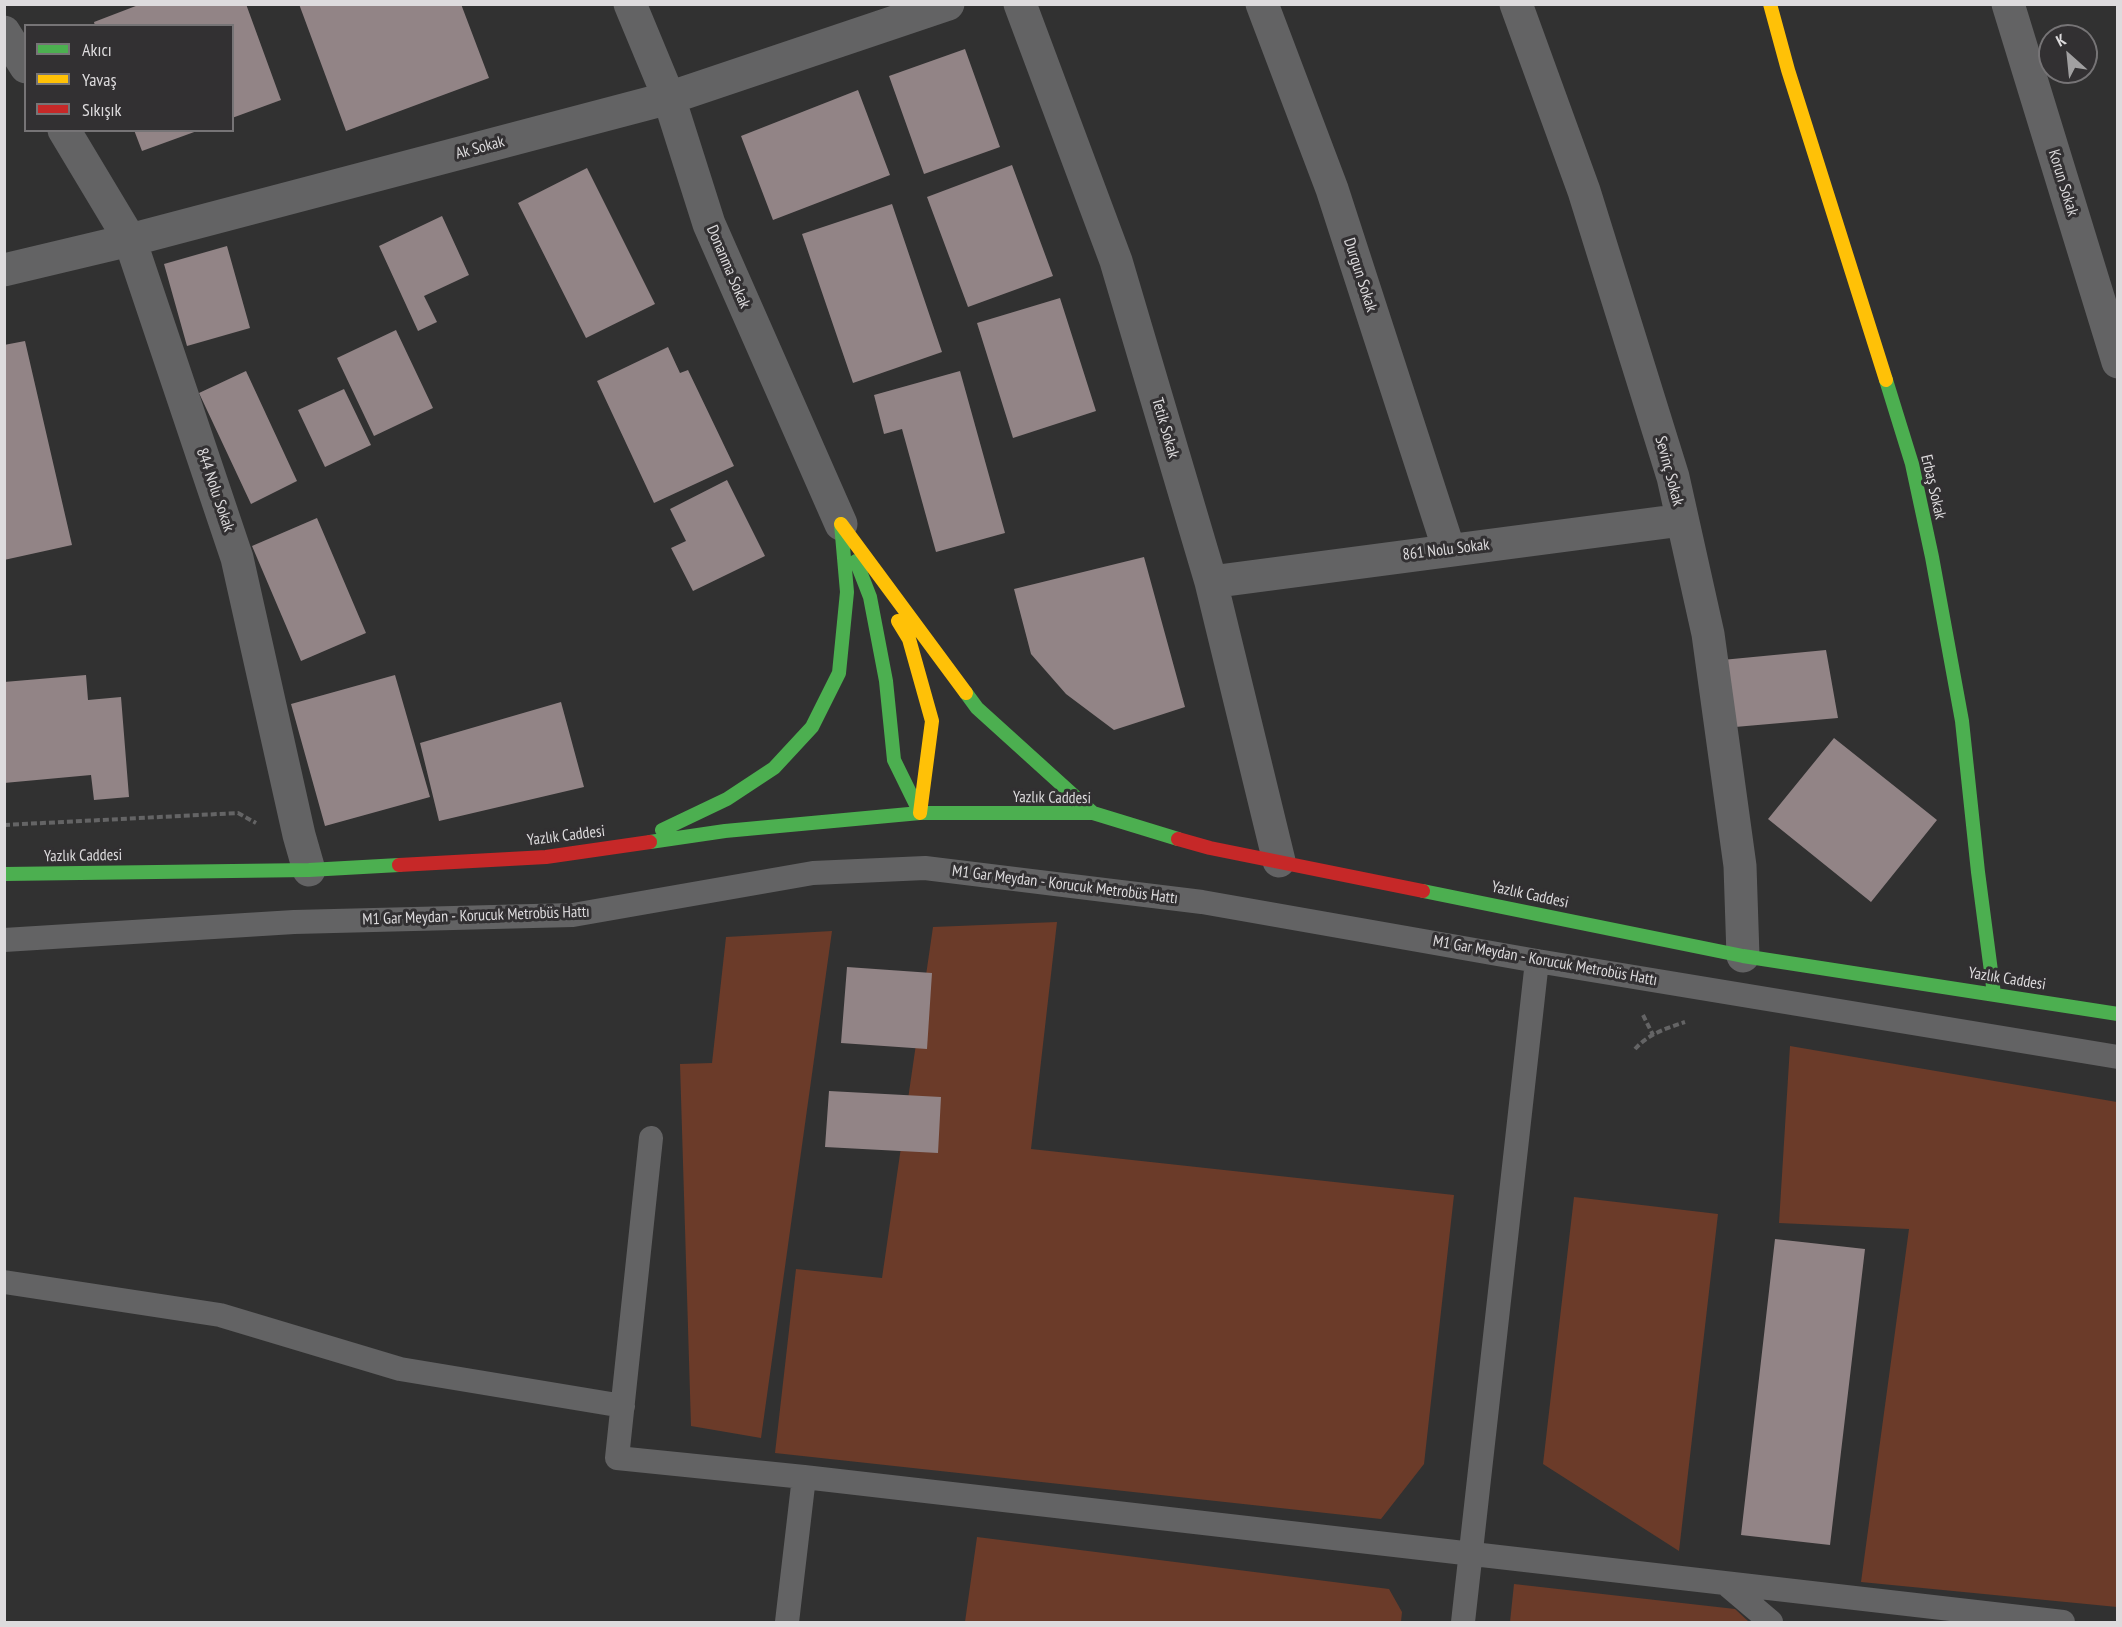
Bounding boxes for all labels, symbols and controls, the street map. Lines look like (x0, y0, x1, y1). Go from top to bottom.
legend (24, 24, 234, 132)
north arrow (2038, 24, 2098, 84)
text: K (2052, 29, 2069, 51)
text: Akıcı (82, 38, 112, 61)
text: Yavaş (82, 68, 117, 91)
text: Sıkışık (82, 98, 121, 121)
street label: Ak Sokak (453, 132, 507, 164)
street label: Korun Sokak (2044, 147, 2082, 219)
street label: Donanma Sokak (702, 222, 754, 312)
street label: Durgun Sokak (1339, 236, 1381, 314)
street label: Tetik Sokak (1147, 395, 1183, 461)
street label: Sevinç Sokak (1650, 434, 1688, 508)
street label: 844 Nolu Sokak (192, 446, 238, 534)
street label: Erbaş Sokak (1916, 453, 1950, 521)
street label: 861 Nolu Sokak (1402, 535, 1490, 565)
street label: Yazlık Caddesi (1013, 788, 1091, 808)
street label: Yazlık Caddesi (526, 822, 606, 850)
street label: Yazlık Caddesi (44, 846, 122, 866)
street label: M1 Gar Meydan - Korucuk Metrobüs Hattı (951, 862, 1179, 908)
street label: Yazlık Caddesi (1490, 877, 1570, 913)
street label: M1 Gar Meydan - Korucuk Metrobüs Hattı (362, 902, 590, 930)
street label: M1 Gar Meydan - Korucuk Metrobüs Hattı (1431, 932, 1659, 990)
street label: Yazlık Caddesi (1967, 963, 2047, 995)

